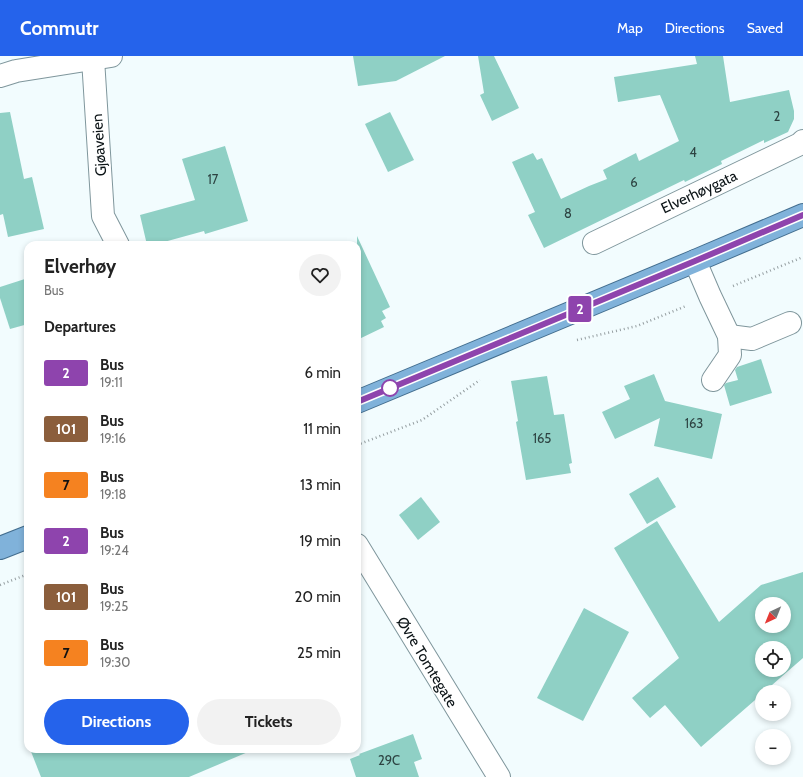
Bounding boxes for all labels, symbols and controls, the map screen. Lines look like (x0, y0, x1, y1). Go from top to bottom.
text: Commutr (20, 17, 98, 40)
text: Map (617, 19, 643, 37)
text: Directions (665, 19, 725, 37)
text: Saved (747, 19, 783, 37)
house number: 2 (774, 108, 781, 124)
street label: Gjøaveien (88, 113, 110, 177)
house number: 4 (689, 144, 697, 160)
street label: Elverhøygata (658, 166, 741, 217)
house number: 17 (208, 171, 219, 187)
house number: 6 (630, 174, 638, 190)
house number: 8 (564, 205, 572, 221)
button: heart (299, 254, 341, 296)
text: Elverhøy (44, 255, 116, 278)
text: Bus (44, 282, 64, 298)
line badge: 2 (567, 296, 593, 322)
text: 2 (576, 300, 584, 318)
text: Departures (44, 318, 116, 336)
text: Bus (100, 356, 124, 374)
text: 2 (62, 364, 70, 382)
text: 6 min (304, 364, 341, 382)
text: 19:11 (100, 374, 123, 390)
unlabelled marker (381, 379, 399, 397)
text: Bus (100, 412, 124, 430)
house number: 163 (685, 415, 703, 431)
text: 101 (56, 420, 76, 438)
text: 11 min (303, 420, 341, 438)
text: 19:16 (100, 430, 126, 446)
house number: 165 (533, 430, 551, 446)
text: Bus (100, 468, 124, 486)
text: 7 (62, 476, 70, 494)
text: 13 min (300, 476, 341, 494)
text: 19:18 (100, 486, 126, 502)
text: Bus (100, 524, 124, 542)
text: 2 (62, 532, 70, 550)
text: 19 min (299, 532, 341, 550)
text: 19:24 (100, 542, 129, 558)
text: Bus (100, 580, 124, 598)
text: 101 (56, 588, 76, 606)
text: 20 min (295, 588, 341, 606)
north arrow (755, 597, 791, 633)
map controls (755, 597, 791, 765)
text: 19:25 (100, 598, 128, 614)
street label: Øvre Tomtegate (393, 613, 461, 711)
text: Bus (100, 636, 124, 654)
button: locate (755, 641, 791, 677)
text: 7 (62, 644, 70, 662)
text: 25 min (297, 644, 341, 662)
text: 19:30 (100, 654, 130, 670)
button: + (755, 685, 791, 721)
button: Directions (44, 699, 189, 745)
button: Tickets (197, 699, 341, 745)
button: − (755, 729, 791, 765)
house number: 29C (378, 752, 400, 768)

